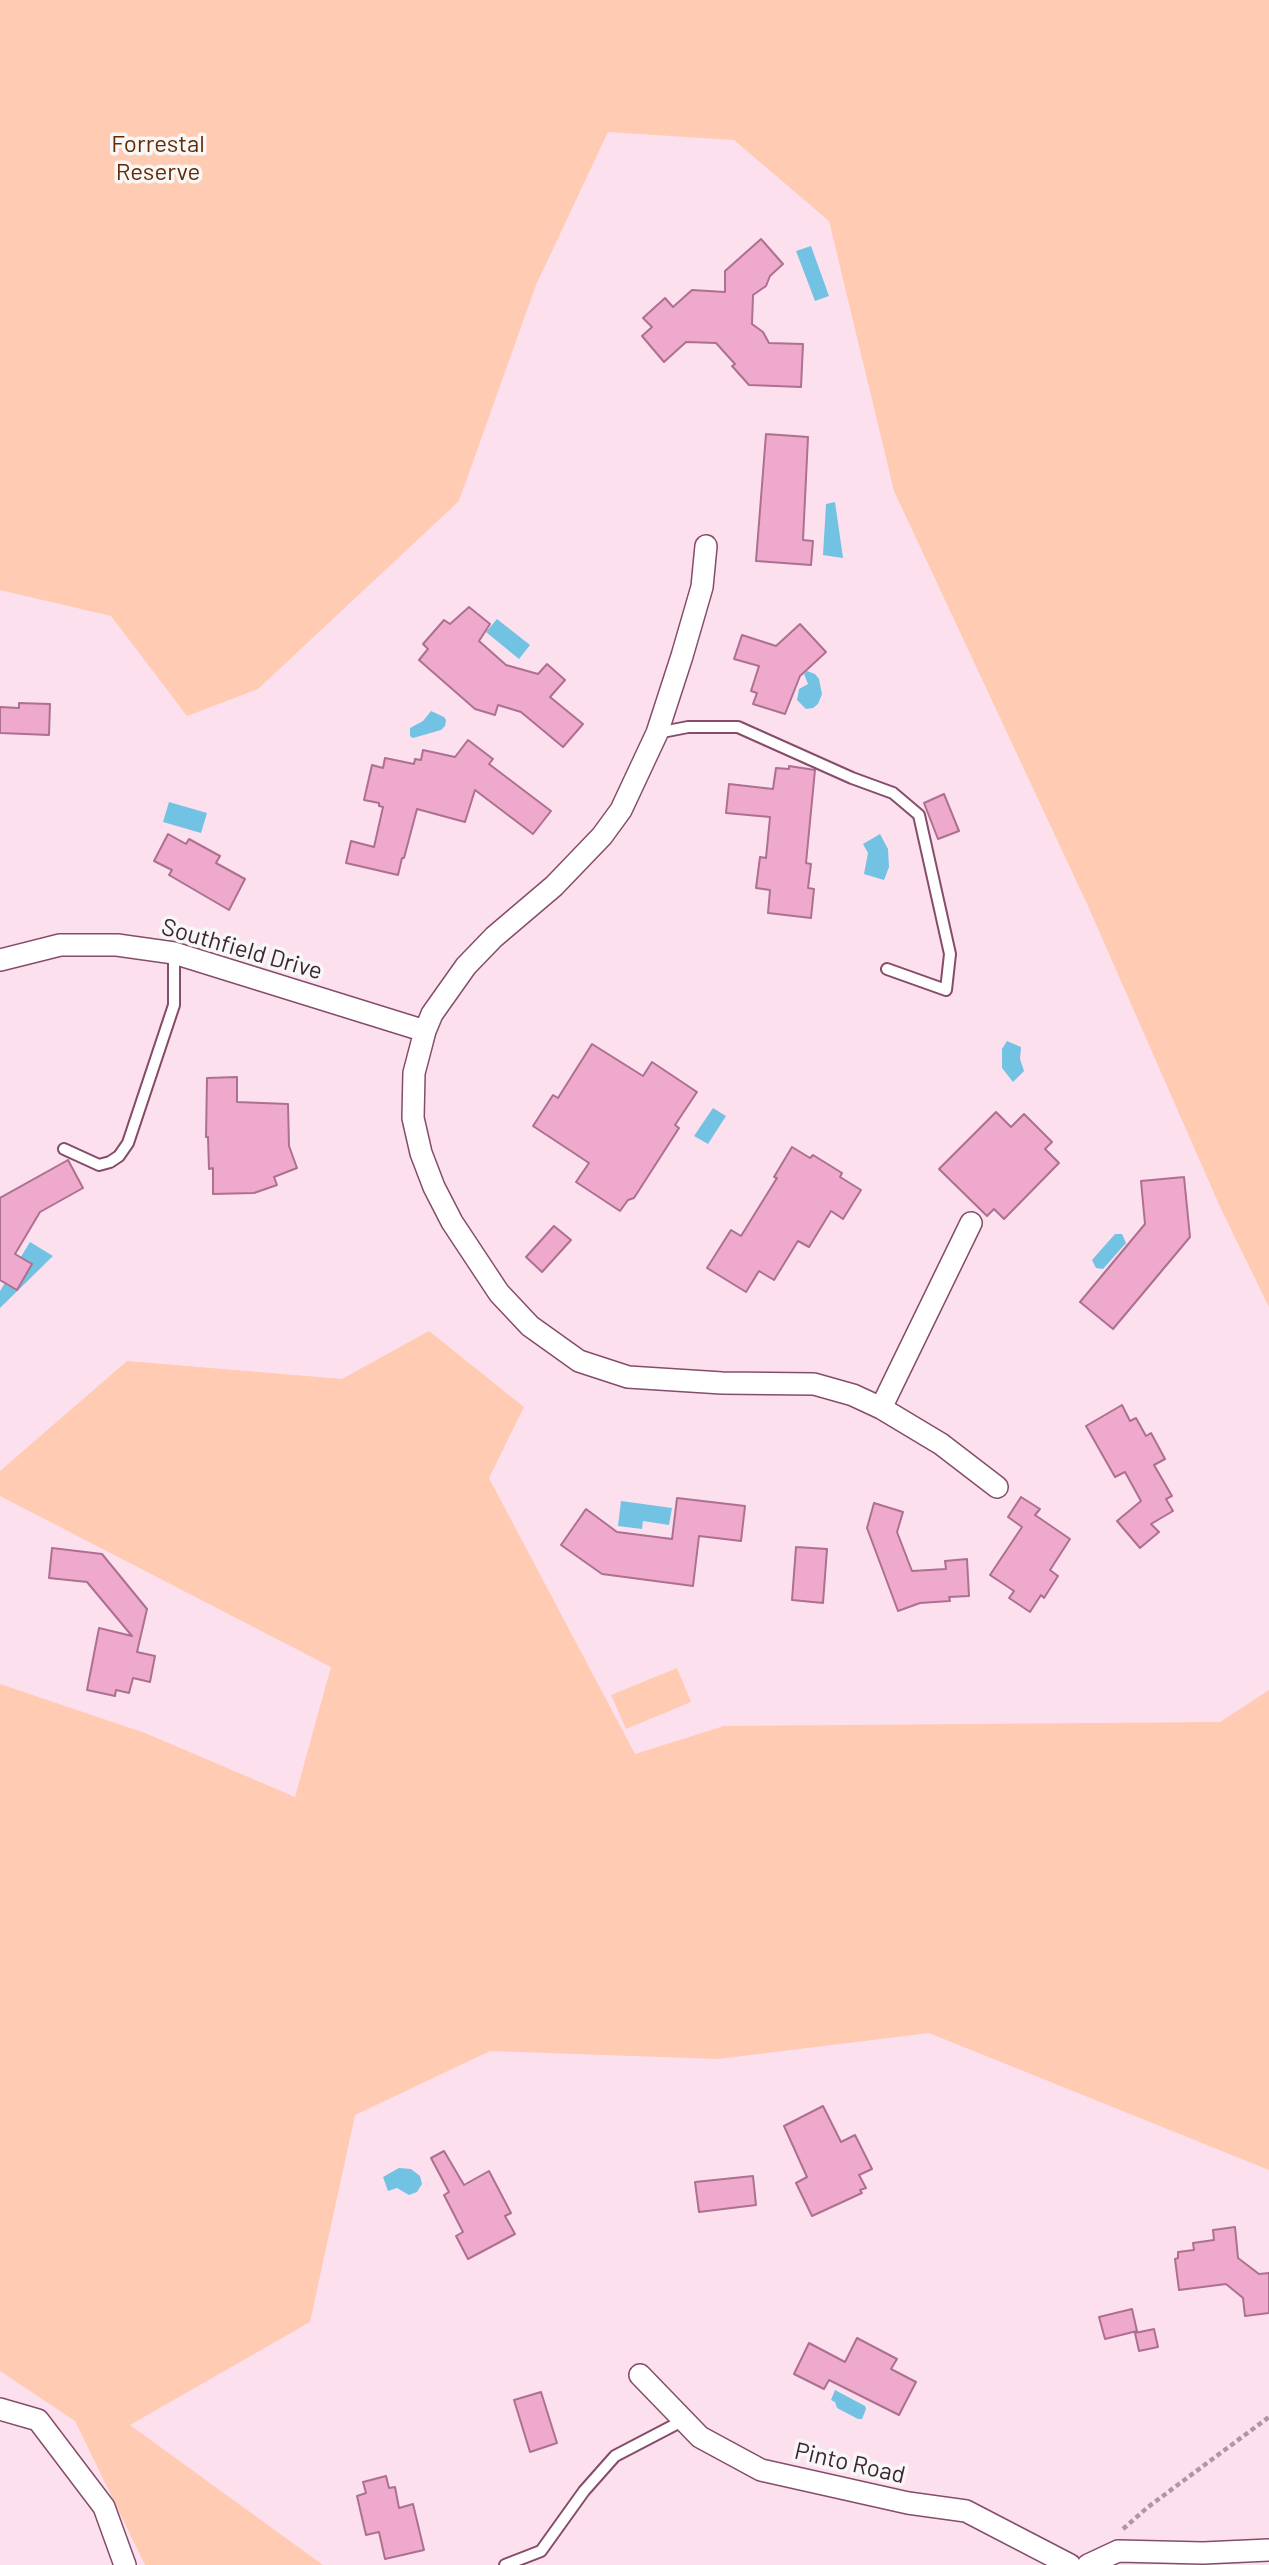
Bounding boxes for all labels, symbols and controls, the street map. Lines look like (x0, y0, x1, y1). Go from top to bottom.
park label: Forrestal Reserve (111, 130, 205, 186)
street label: Southfield Drive (158, 912, 326, 986)
street label: Pinto Road (792, 2436, 908, 2490)

